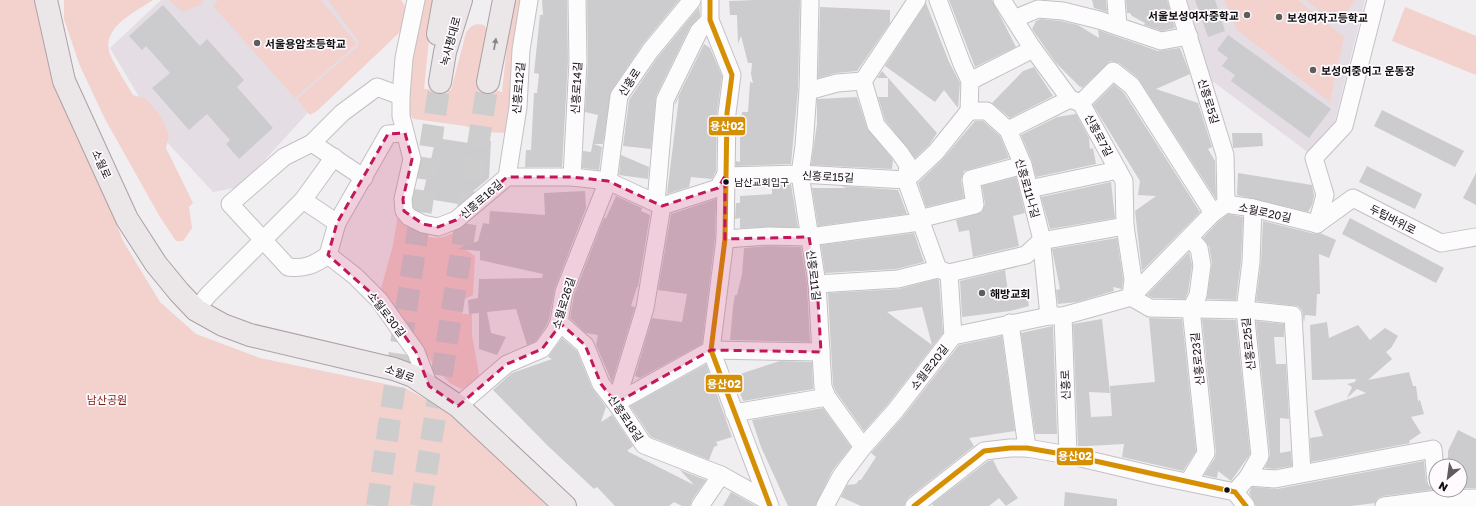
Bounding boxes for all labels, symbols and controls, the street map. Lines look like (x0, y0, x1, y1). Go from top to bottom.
place label: 서울보성여자중학교 (1148, 9, 1239, 22)
marker: 서울보성여자중학교 (1242, 10, 1252, 20)
place label: 보성여자고등학교 (1287, 11, 1368, 24)
marker: 보성여자고등학교 (1274, 12, 1284, 22)
street label: 녹사평대로 (437, 15, 463, 67)
place label: 서울용암초등학교 (265, 37, 346, 50)
marker: 서울용암초등학교 (252, 38, 262, 48)
one-way arrow (492, 38, 498, 50)
street label: 신흥로12길 (509, 61, 527, 115)
street label: 신흥로14길 (568, 61, 584, 115)
place label: 보성여중여고 운동장 (1321, 64, 1415, 77)
marker: 보성여중여고 운동장 (1308, 65, 1318, 75)
street label: 신흥로 (615, 66, 643, 98)
street label: 신흥로5길 (1196, 77, 1222, 125)
street label: 신흥로7길 (1082, 112, 1116, 158)
line badge: 용산02 (708, 116, 746, 136)
text: 용산02 (710, 119, 744, 132)
street label: 소월로 (90, 147, 114, 181)
street label: 신흥로11나길 (1013, 157, 1043, 219)
street label: 신흥로15길 (802, 168, 854, 184)
place label: 남산교회입구 (734, 176, 789, 188)
street label: 신흥로16길 (457, 177, 505, 221)
marker: 남산교회입구 (721, 177, 731, 187)
street label: 소월로20길 (1237, 200, 1293, 224)
street label: 두텁바위로 (1368, 202, 1418, 236)
street label: 신흥로11길 (804, 249, 824, 301)
street label: 소월로26길 (549, 276, 577, 330)
place label: 해방교회 (990, 287, 1030, 300)
marker: 해방교회 (977, 288, 987, 298)
street label: 소월로30길 (365, 289, 409, 339)
street label: 신흥로25길 (1239, 317, 1257, 371)
street label: 신흥로23길 (1188, 332, 1206, 386)
street label: 소월로20길 (907, 342, 951, 392)
street label: 소월로 (384, 362, 416, 384)
street label: 신흥로 (1058, 370, 1072, 400)
line badge: 용산02 (705, 374, 743, 393)
text: 용산02 (707, 377, 741, 390)
park label: 남산공원 (87, 393, 127, 406)
street label: 신흥로18길 (606, 393, 646, 443)
line badge: 용산02 (1056, 447, 1094, 466)
text: 용산02 (1058, 449, 1092, 462)
north arrow (1428, 458, 1468, 498)
text: N (1436, 479, 1450, 495)
unlabelled marker (1222, 485, 1232, 495)

